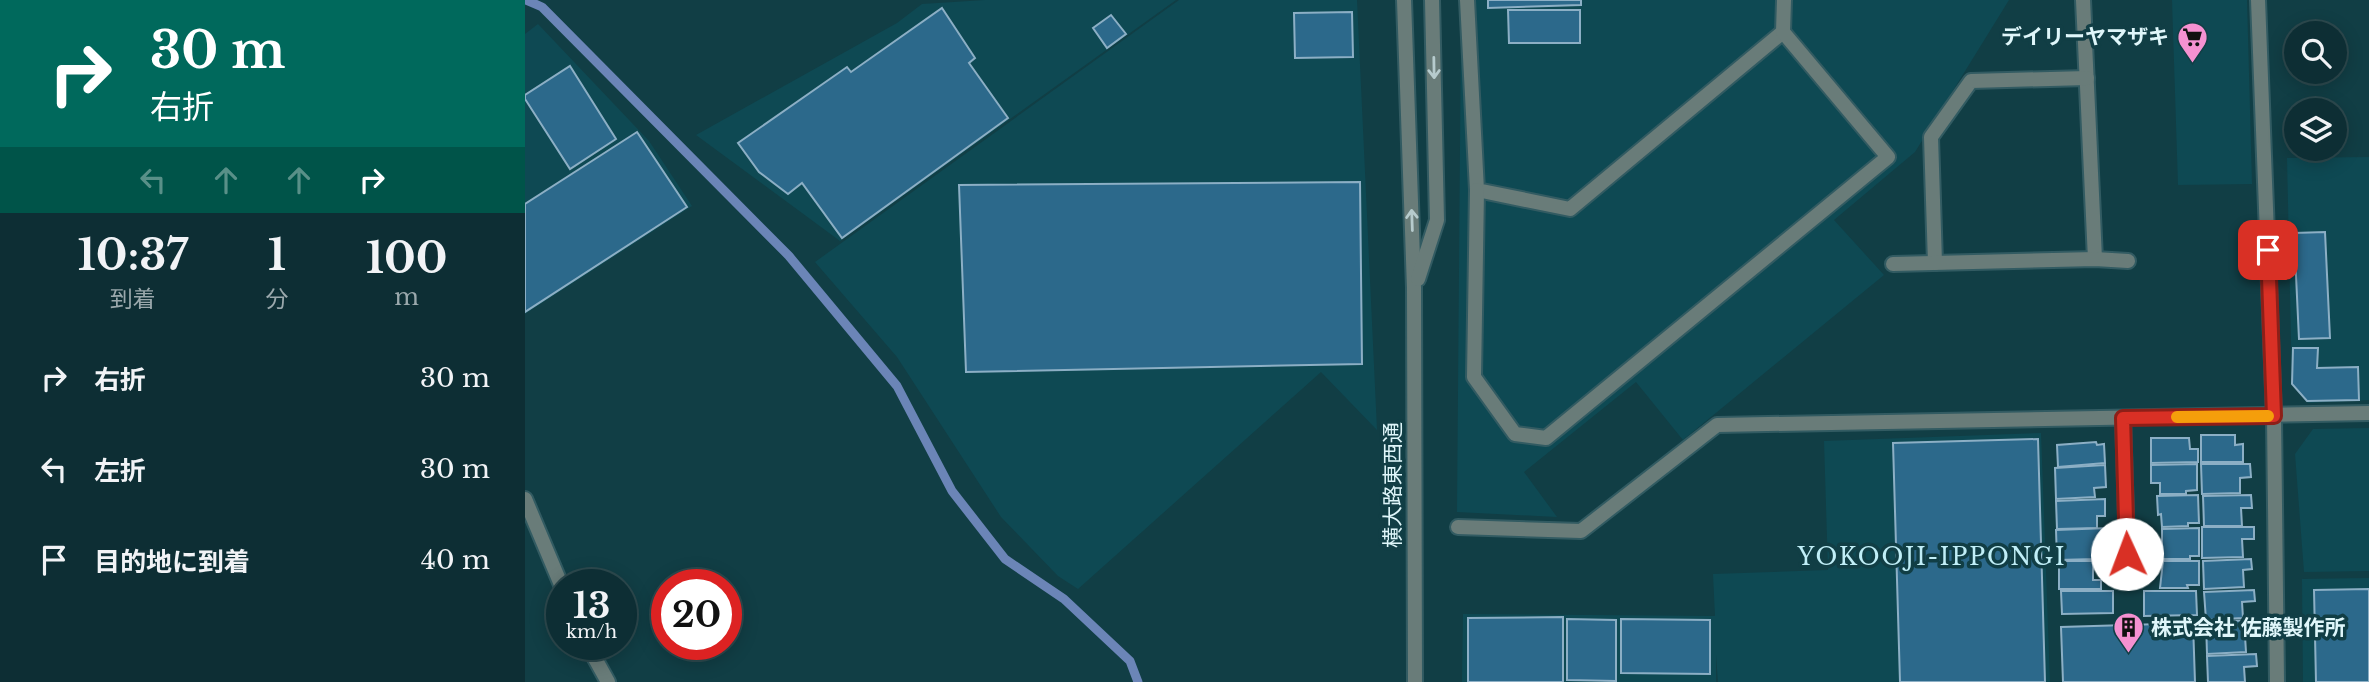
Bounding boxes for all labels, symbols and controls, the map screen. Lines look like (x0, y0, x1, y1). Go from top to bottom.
text: 30 m (150, 20, 285, 81)
supermarket icon: デイリーヤマザキ (2175, 20, 2209, 64)
map controls (2284, 21, 2347, 161)
button: search (2284, 21, 2347, 84)
place label: デイリーヤマザキ (2001, 24, 2169, 50)
icon: right (35, 28, 126, 119)
one-way arrow (1427, 56, 1440, 79)
text: 右折 (150, 87, 214, 127)
button: layers (2284, 98, 2347, 161)
icon: left (134, 161, 172, 199)
icon: ahead (207, 161, 245, 199)
icon: ahead (280, 161, 318, 199)
icon: right (353, 161, 391, 199)
one-way arrow (1405, 209, 1418, 232)
pin (2238, 220, 2298, 280)
text: 10:37 (77, 229, 188, 281)
text: 1 (268, 229, 286, 281)
icon: arrive (2249, 231, 2287, 269)
text: 100 (366, 232, 448, 284)
text: m (394, 283, 419, 311)
text: 到着 (110, 285, 156, 313)
text: 分 (265, 285, 288, 313)
icon: right (35, 359, 73, 397)
text: 30 m (420, 362, 490, 394)
text: 右折 (94, 364, 146, 396)
street label: 横大路東西通 (1380, 422, 1406, 548)
icon: left (35, 450, 73, 488)
text: 30 m (420, 453, 490, 485)
text: 左折 (94, 455, 146, 487)
position arrow (2090, 517, 2164, 591)
icon: arrive (35, 541, 73, 579)
district label: YOKOOJI-IPPONGI (1797, 543, 2067, 571)
text: 40 m (421, 544, 490, 576)
text: 目的地に到着 (94, 546, 250, 578)
speed limit sign: 20 (651, 569, 742, 660)
text: 13 (573, 584, 610, 627)
building icon: 株式会社 佐藤製作所 (2111, 611, 2145, 655)
place label: 株式会社 佐藤製作所 (2151, 615, 2346, 641)
text: km/h (566, 621, 617, 643)

